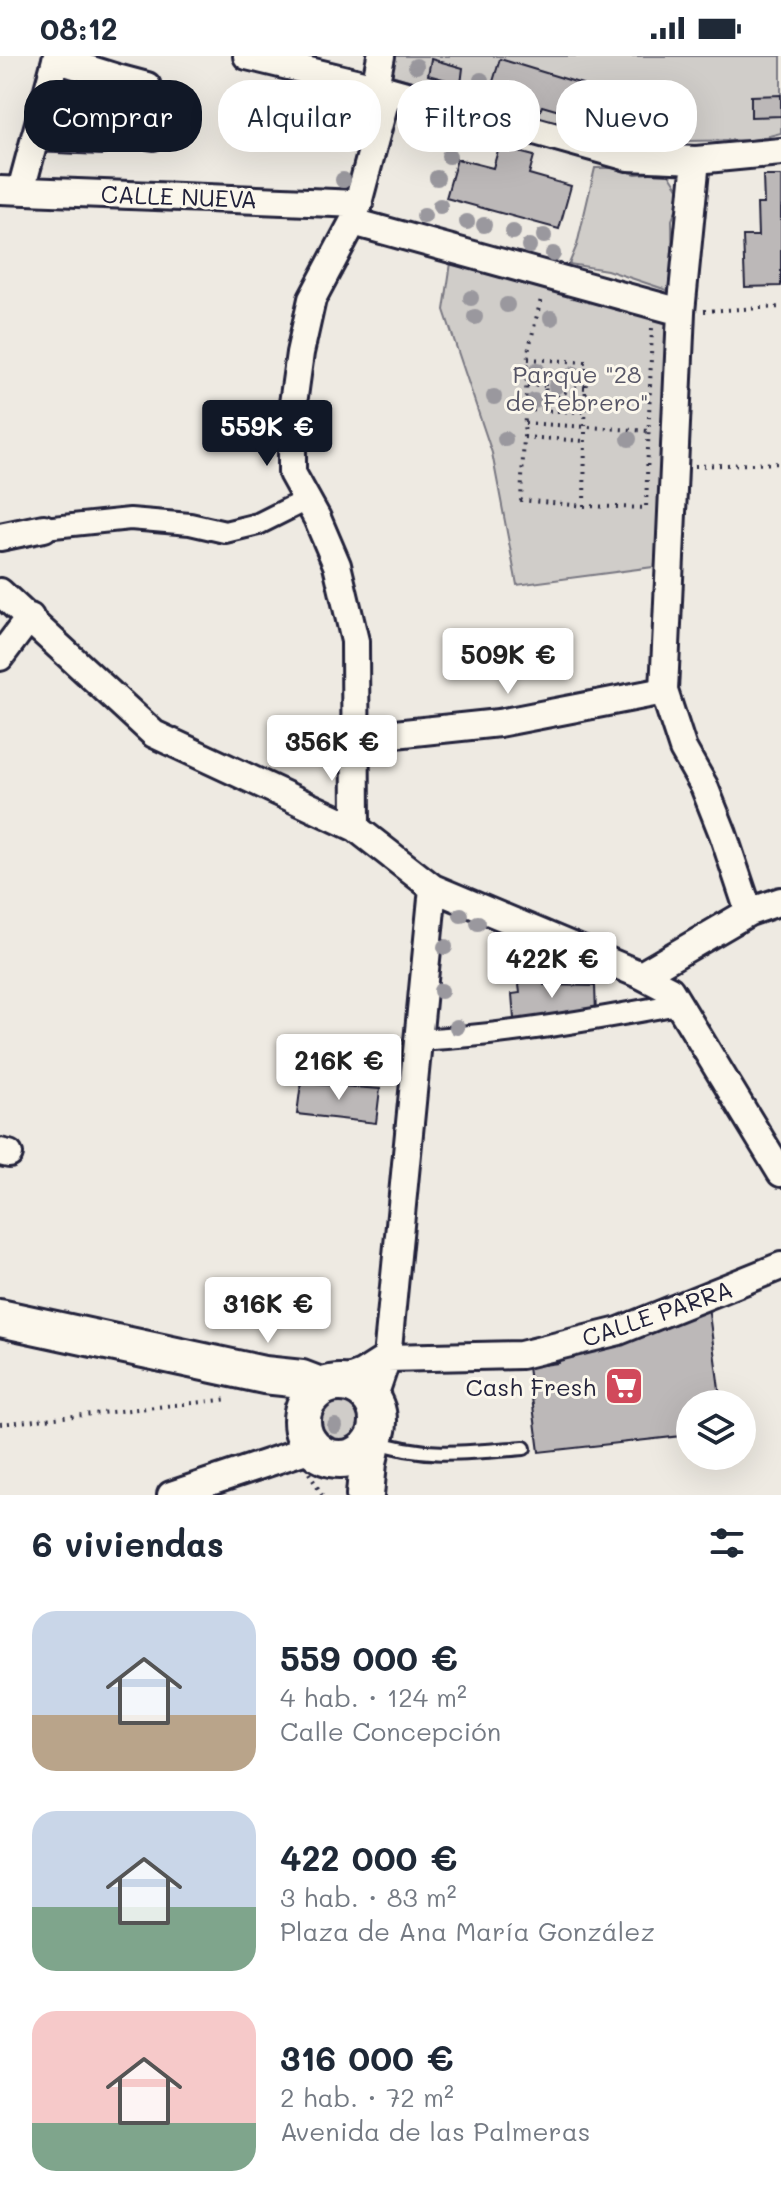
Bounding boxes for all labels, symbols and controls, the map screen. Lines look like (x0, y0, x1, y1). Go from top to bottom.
text: 08:12 (40, 8, 117, 48)
chip: Comprar (24, 80, 202, 152)
chip: Alquilar (218, 80, 381, 152)
chip: Filtros (397, 80, 540, 152)
chip: Nuevo (556, 80, 697, 152)
street label: CALLE NUEVA (100, 178, 258, 214)
park label: Parque "28 de Febrero" (506, 358, 648, 417)
pin: 559K € (202, 400, 332, 468)
text: 559K € (220, 409, 314, 443)
pin: 509K € (443, 628, 573, 696)
text: 509K € (460, 637, 556, 671)
pin: 356K € (267, 715, 397, 783)
text: 356K € (285, 724, 379, 758)
pin: 422K € (487, 932, 617, 1000)
text: 422K € (505, 941, 599, 975)
pin: 216K € (274, 1034, 404, 1102)
text: 216K € (294, 1043, 384, 1077)
street label: CALLE PARRA (578, 1273, 736, 1353)
pin: 316K € (203, 1277, 333, 1345)
text: 316K € (223, 1286, 313, 1320)
supermarket icon: Cash Fresh (603, 1365, 645, 1407)
place label: Cash Fresh (466, 1371, 596, 1402)
map controls (676, 1390, 756, 1470)
button: layers (676, 1390, 756, 1470)
text: 6 viviendas (32, 1521, 224, 1566)
icon: filters (705, 1521, 749, 1565)
text: 559 000 € (280, 1635, 458, 1680)
icon: home (96, 1643, 192, 1739)
text: 4 hab. · 124 m² (280, 1680, 467, 1714)
text: Calle Concepción (280, 1714, 501, 1748)
text: 422 000 € (280, 1835, 457, 1880)
icon: home (96, 1843, 192, 1939)
text: 3 hab. · 83 m² (280, 1880, 457, 1914)
text: Plaza de Ana María González (280, 1914, 655, 1948)
text: 316 000 € (280, 2035, 454, 2080)
icon: home (96, 2043, 192, 2139)
text: 2 hab. · 72 m² (280, 2080, 454, 2114)
text: Avenida de las Palmeras (280, 2114, 591, 2148)

